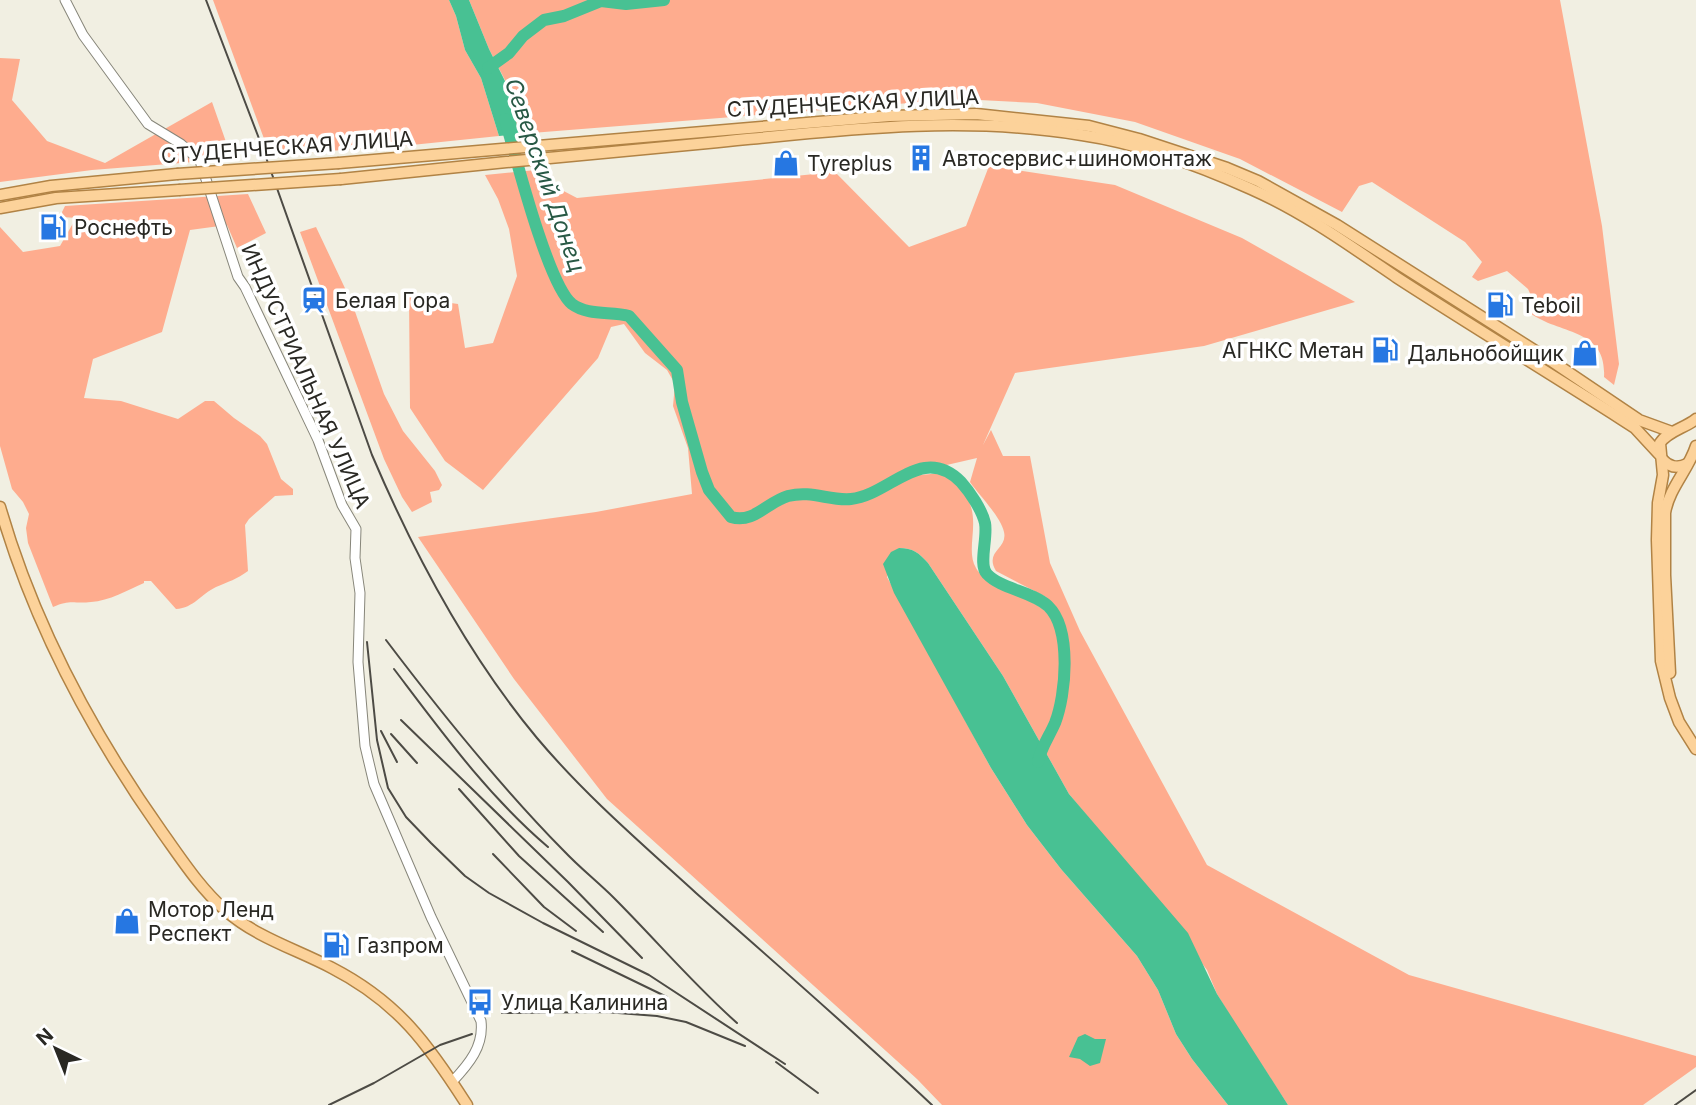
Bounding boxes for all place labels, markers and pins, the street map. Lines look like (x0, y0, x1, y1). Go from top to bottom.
building icon: Автосервис+шиномонтаж (906, 143, 936, 173)
place label: Автосервис+шиномонтаж (942, 146, 1212, 171)
shop icon: Tyreplus (771, 148, 801, 178)
place label: Tyreplus (807, 151, 892, 176)
fuel station icon: Роснефть (38, 212, 68, 242)
place label: Роснефть (74, 215, 173, 240)
station icon: Белая Гора (299, 285, 329, 315)
place label: Белая Гора (335, 288, 450, 313)
fuel station icon: Teboil (1485, 290, 1515, 320)
place label: Teboil (1521, 293, 1581, 318)
fuel station icon: АГНКС Метан (1370, 335, 1400, 365)
place label: АГНКС Метан (1222, 338, 1364, 363)
shop icon: Дальнобойщик (1570, 338, 1600, 368)
place label: Дальнобойщик (1407, 341, 1565, 366)
place label: Мотор Ленд Респект (148, 897, 274, 946)
shop icon: Мотор Ленд Респект (112, 906, 142, 936)
fuel station icon: Газпром (321, 930, 351, 960)
place label: Газпром (357, 933, 444, 958)
bus stop icon: Улица Калинина (465, 987, 495, 1017)
place label: Улица Калинина (501, 990, 668, 1015)

